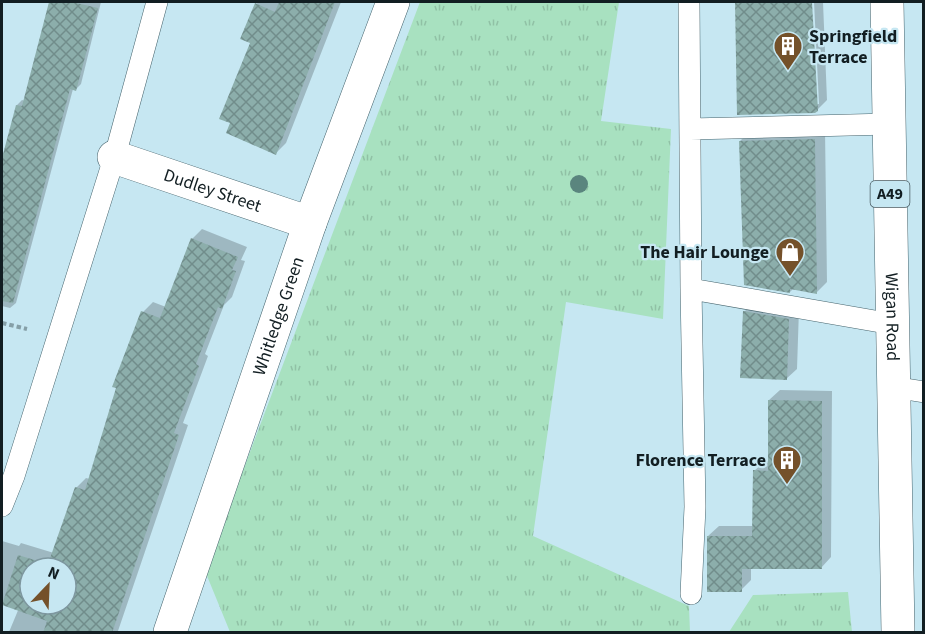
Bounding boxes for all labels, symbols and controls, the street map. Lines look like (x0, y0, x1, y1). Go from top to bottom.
place label: Springfield Terrace (809, 24, 897, 70)
building icon: Springfield Terrace (772, 30, 804, 72)
street label: Dudley Street (160, 162, 265, 218)
road number: A49 (870, 181, 910, 207)
shop icon: The Hair Lounge (774, 236, 806, 278)
place label: The Hair Lounge (640, 240, 769, 265)
street label: Whitledge Green (246, 253, 310, 379)
street label: Wigan Road (879, 272, 906, 361)
building icon: Florence Terrace (771, 444, 803, 486)
place label: Florence Terrace (635, 448, 766, 473)
north arrow (18, 556, 78, 616)
text: N (44, 561, 63, 585)

